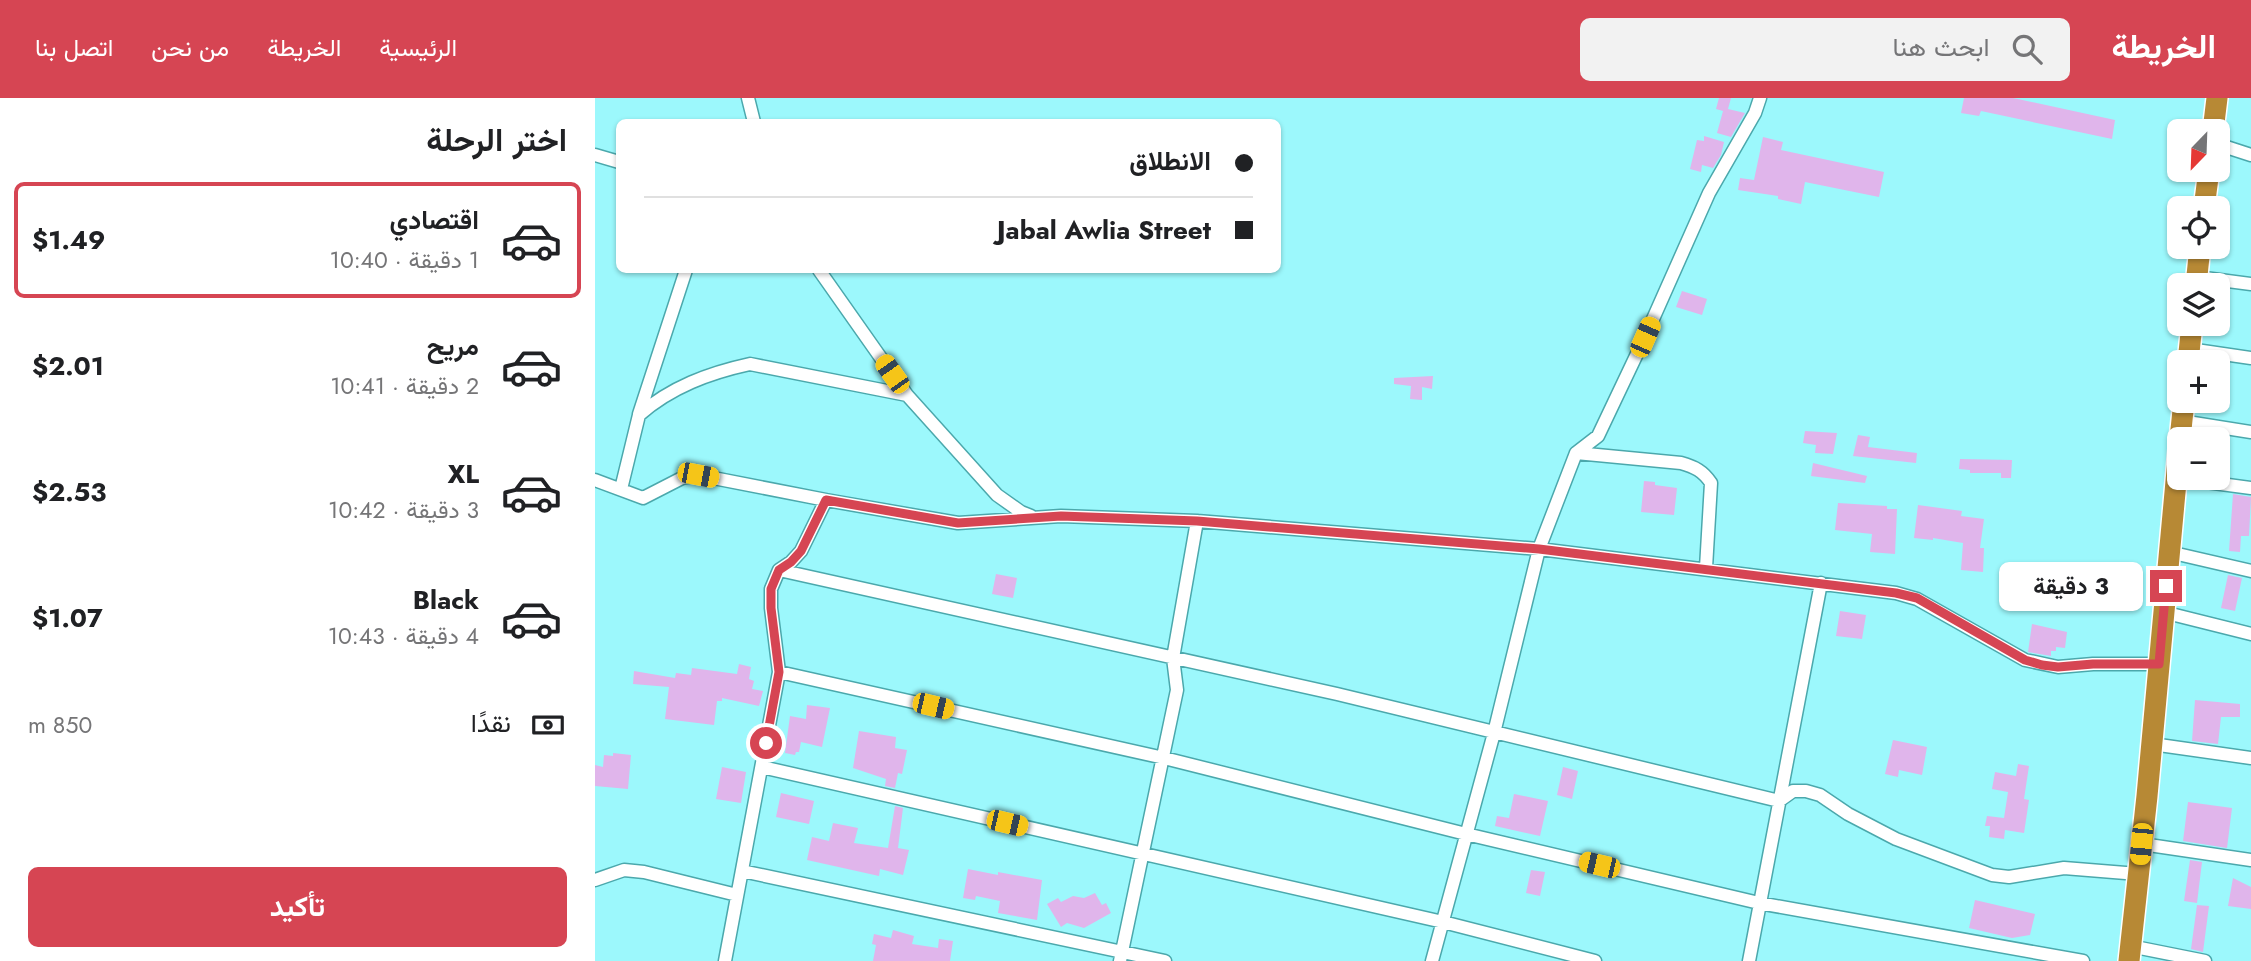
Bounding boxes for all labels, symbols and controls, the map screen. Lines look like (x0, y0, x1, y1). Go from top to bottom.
search box (1580, 18, 2070, 81)
text: الخريطة (2112, 23, 2216, 70)
text: ابحث هنا (1893, 28, 1990, 66)
text: اتصل بنا (35, 30, 113, 65)
text: من نحن (151, 30, 229, 65)
text: الخريطة (267, 30, 341, 65)
text: الرئيسية (379, 30, 457, 65)
icon: search (2008, 30, 2046, 68)
text: اختر الرحلة (426, 117, 567, 163)
north arrow (2167, 119, 2229, 182)
map controls (2167, 119, 2230, 490)
text: الانطلاق (1129, 142, 1211, 180)
button: locate (2167, 196, 2230, 259)
text: اقتصادي (390, 201, 479, 239)
icon: car (500, 209, 563, 272)
text: Jabal Awlia Street (997, 211, 1211, 249)
text: $1.49 (32, 221, 105, 259)
text: 1 دقيقة · 10:40 (330, 243, 479, 277)
button: layers (2167, 273, 2230, 336)
car (1627, 314, 1664, 360)
text: مريح (427, 327, 479, 365)
icon: car (500, 335, 563, 398)
text: $2.01 (32, 347, 104, 385)
button: + (2167, 350, 2230, 413)
car (872, 351, 913, 397)
text: 2 دقيقة · 10:41 (330, 369, 479, 403)
button: − (2167, 427, 2230, 490)
text: XL (447, 455, 479, 493)
icon: car (500, 461, 563, 524)
car (676, 461, 721, 489)
text: $2.53 (32, 473, 107, 511)
text: 3 دقيقة · 10:42 (328, 493, 479, 527)
callout: 3 دقيقة (1998, 561, 2141, 610)
text: 3 دقيقة (2033, 569, 2109, 603)
route end (2150, 570, 2182, 602)
text: Black (413, 581, 479, 619)
icon: car (500, 587, 563, 650)
text: $1.07 (32, 599, 103, 637)
text: 4 دقيقة · 10:43 (328, 619, 479, 653)
car (911, 691, 956, 721)
text: نقدًا (471, 704, 511, 742)
icon: cash (529, 706, 567, 744)
text: 850 m (28, 708, 92, 742)
route start (750, 727, 782, 759)
car (985, 808, 1030, 838)
car (2129, 822, 2154, 866)
car (1577, 850, 1622, 880)
button: تأكيد (28, 867, 567, 947)

